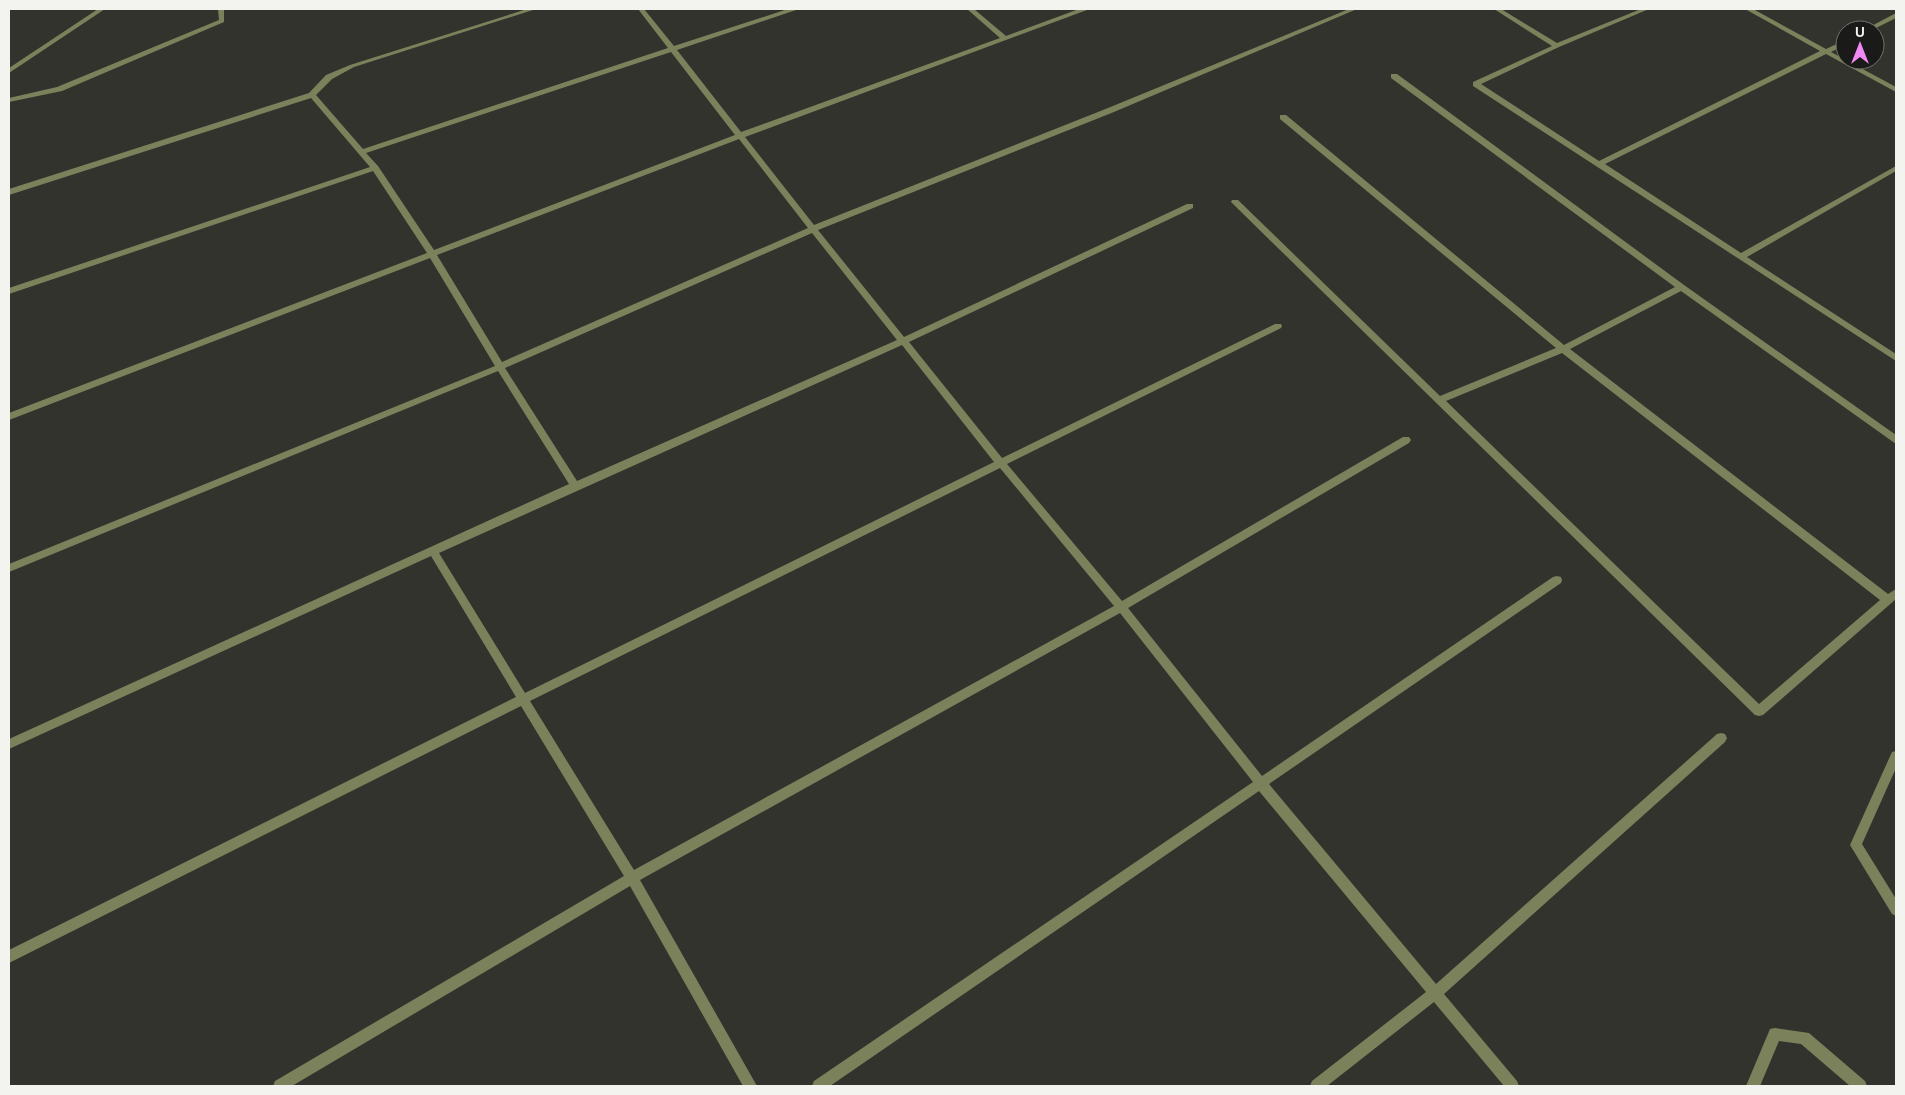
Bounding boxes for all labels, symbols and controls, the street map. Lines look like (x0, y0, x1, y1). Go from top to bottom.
north arrow (1835, 20, 1885, 70)
text: U (1855, 24, 1865, 41)

